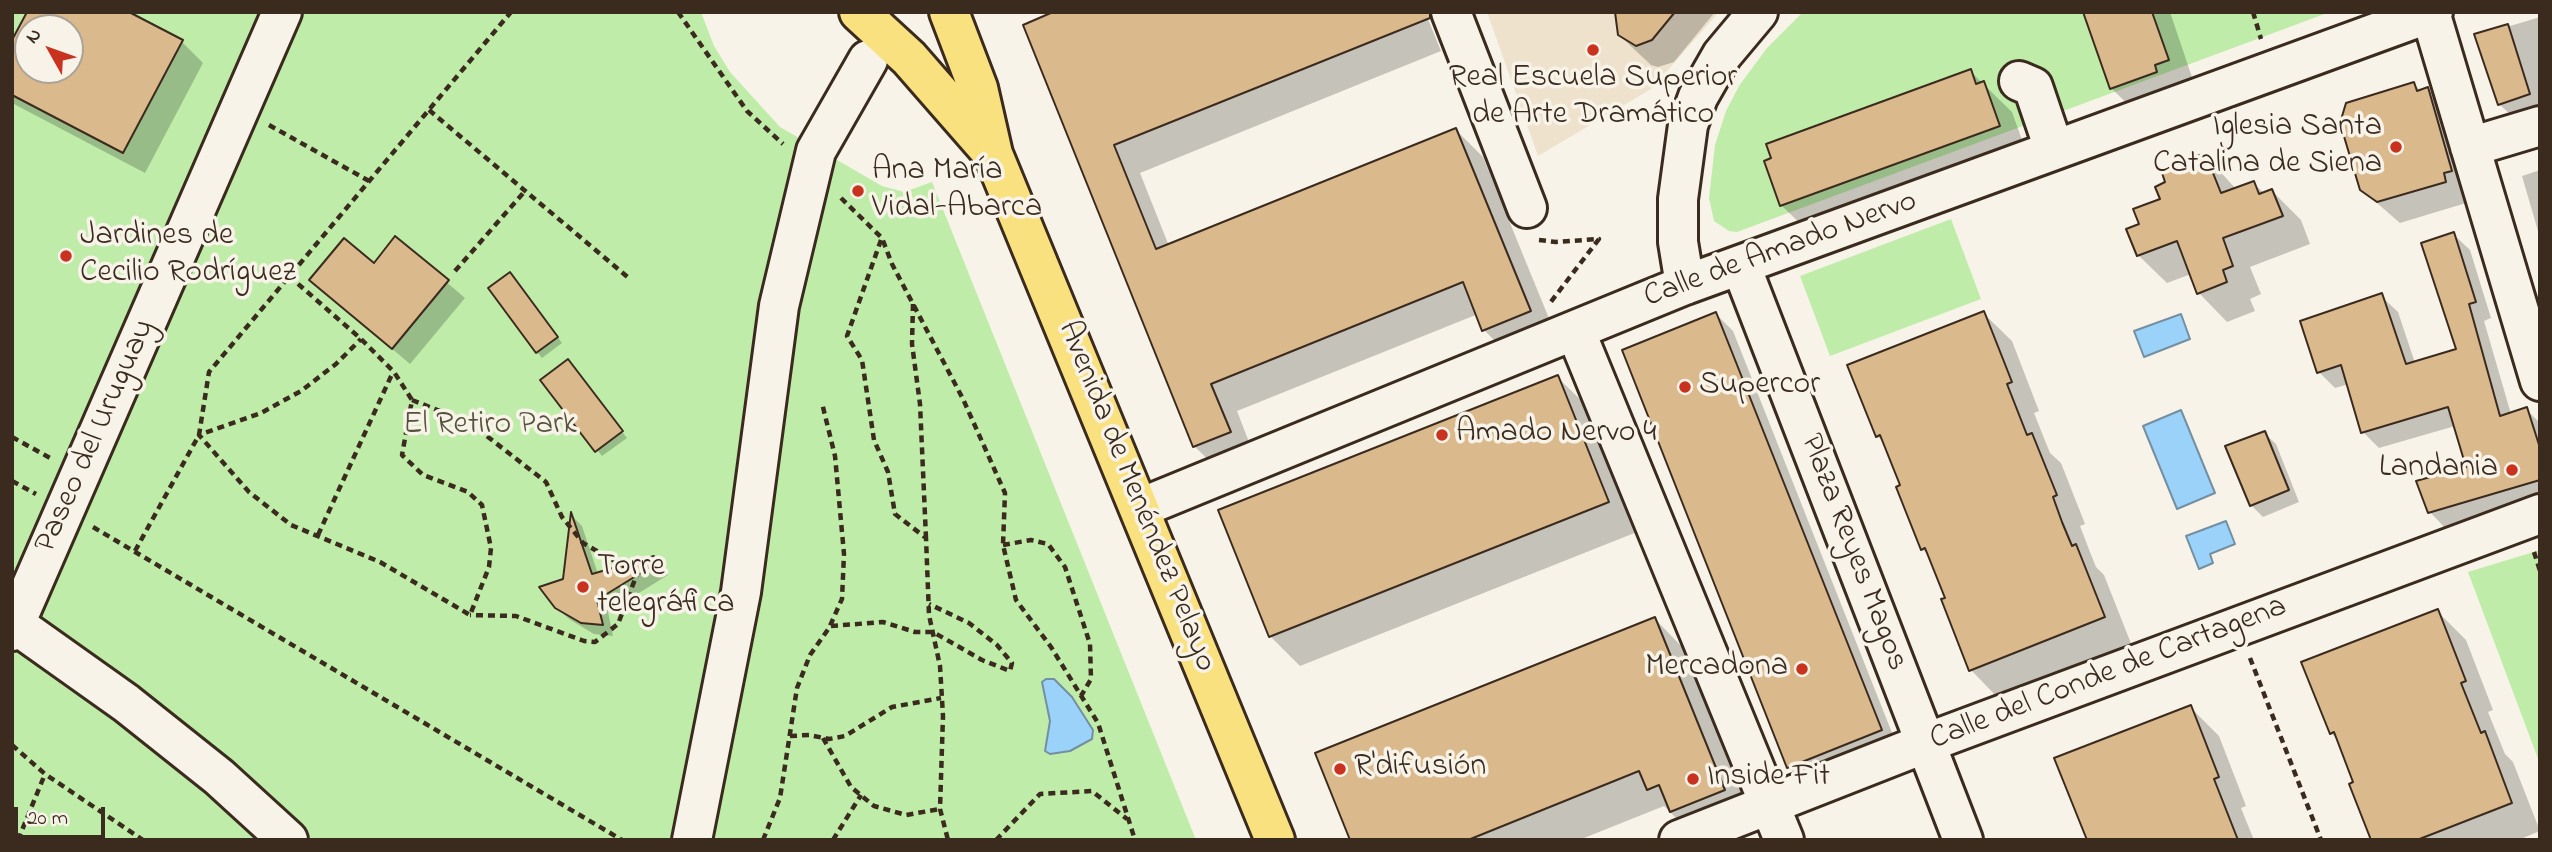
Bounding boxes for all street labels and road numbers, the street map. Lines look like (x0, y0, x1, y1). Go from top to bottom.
street label: Calle de Amado Nervo (1639, 184, 1923, 318)
street label: Paseo del Uruguay (28, 315, 166, 559)
street label: Avenida de Menéndez Pelayo (1047, 316, 1223, 678)
street label: Plaza Reyes Magos (1789, 429, 1915, 677)
street label: Calle del Conde de Cartagena (1925, 589, 2293, 761)

